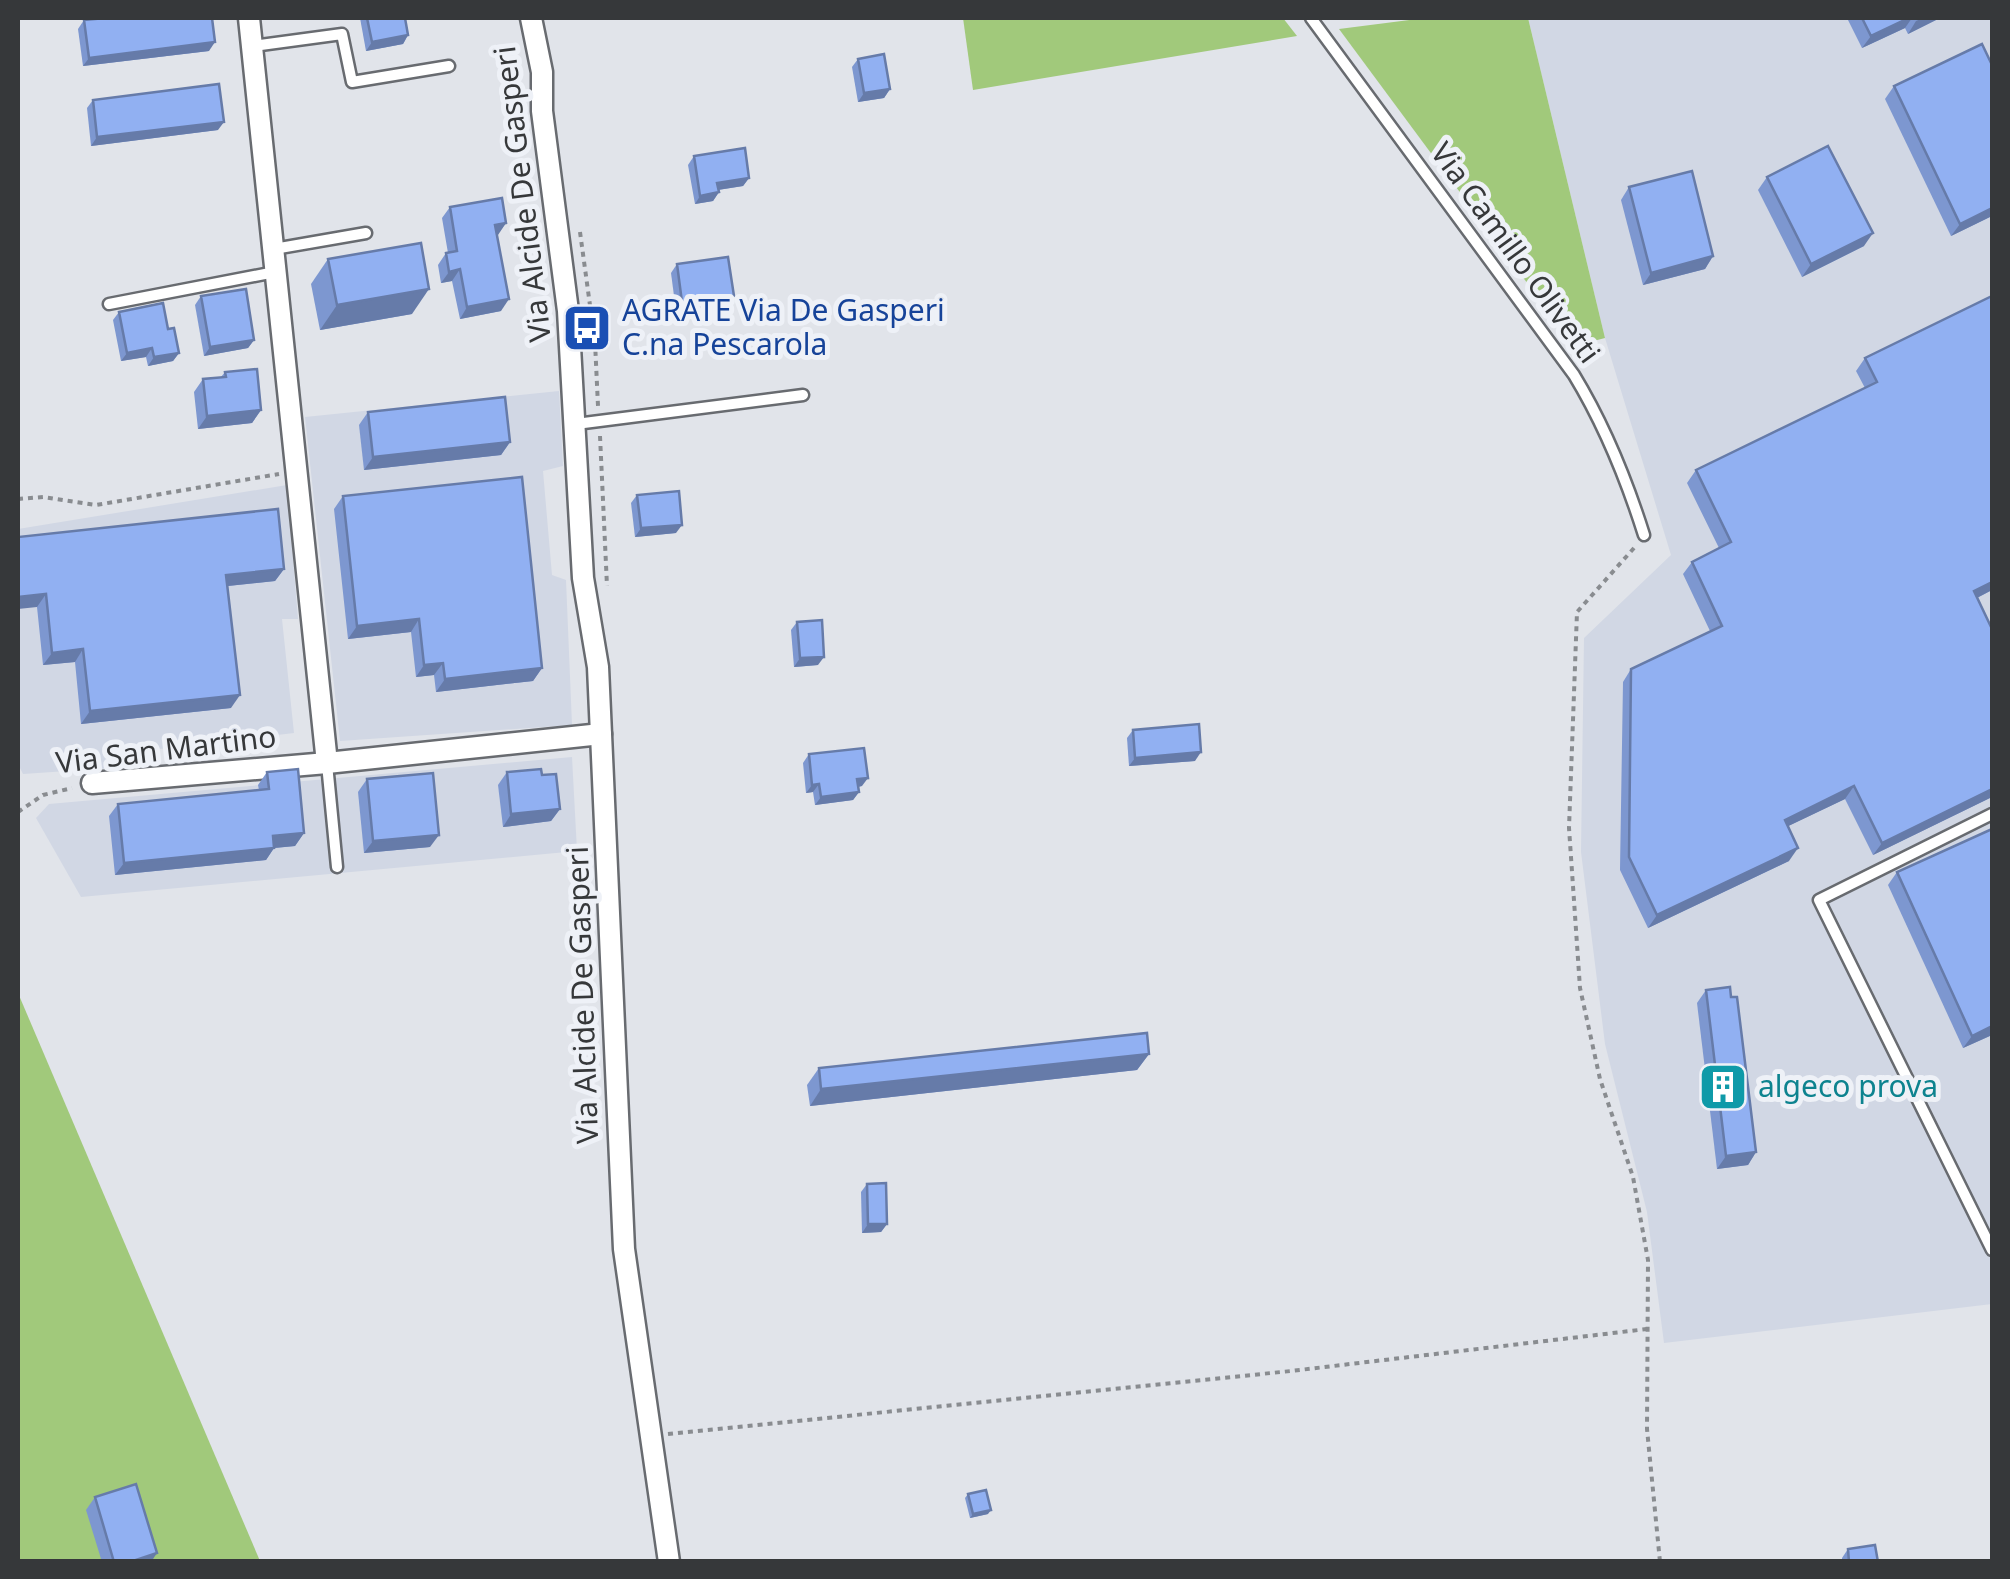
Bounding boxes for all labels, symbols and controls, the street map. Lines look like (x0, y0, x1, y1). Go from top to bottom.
street label: Via Alcide De Gasperi (483, 44, 560, 344)
street label: Via Camillo Olivetti (1422, 133, 1610, 371)
place label: AGRATE Via De Gasperi C.na Pescarola (622, 289, 945, 364)
bus stop icon: AGRATE Via De Gasperi C.na Pescarola (561, 302, 613, 354)
street label: Via San Martino (53, 715, 278, 782)
street label: Via Alcide De Gasperi (556, 846, 607, 1145)
building icon: algeco prova (1697, 1061, 1749, 1113)
place label: algeco prova (1758, 1065, 1938, 1106)

